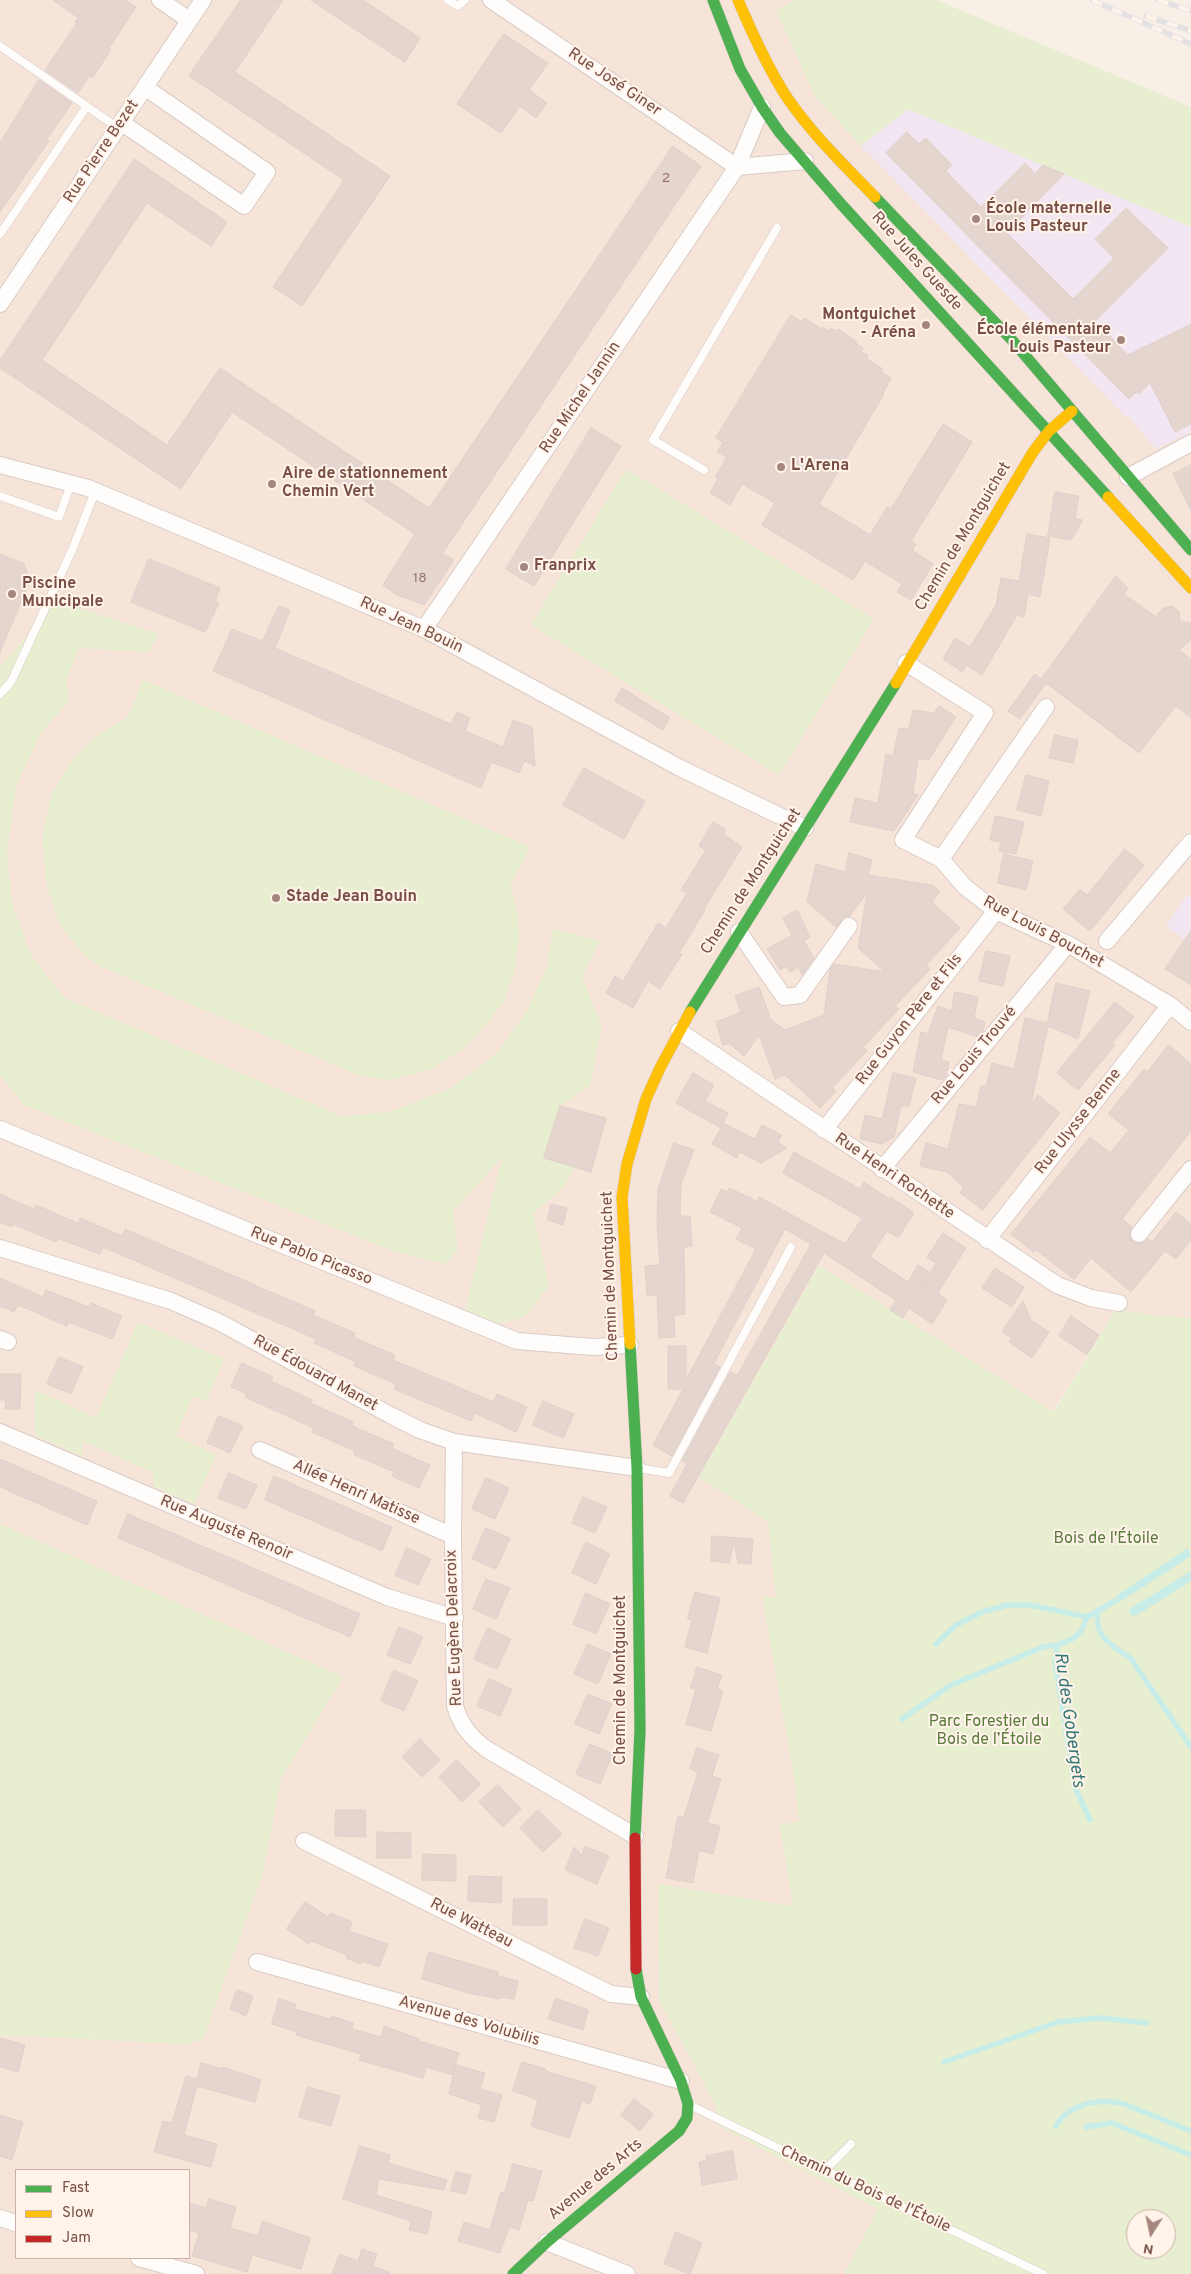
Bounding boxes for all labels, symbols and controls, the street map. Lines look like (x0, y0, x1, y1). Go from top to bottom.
street label: Rue José Giner (564, 45, 664, 121)
street label: Rue Pierre Bezet (60, 97, 144, 207)
house number: 2 (662, 171, 670, 187)
place label: École maternelle Louis Pasteur (986, 200, 1112, 238)
street label: Rue Jules Guesde (866, 209, 966, 315)
marker: École maternelle Louis Pasteur (970, 213, 982, 225)
place label: Montguichet - Aréna (822, 306, 916, 344)
marker: Montguichet - Aréna (920, 319, 932, 331)
place label: École élémentaire Louis Pasteur (977, 321, 1111, 359)
marker: École élémentaire Louis Pasteur (1115, 334, 1127, 346)
street label: Rue Michel Jannin (536, 338, 626, 458)
place label: L'Arena (791, 457, 849, 477)
street label: Chemin de Montguichet (912, 459, 1016, 615)
marker: L'Arena (775, 461, 787, 473)
place label: Aire de stationnement Chemin Vert (282, 465, 448, 503)
marker: Aire de stationnement Chemin Vert (266, 478, 278, 490)
place label: Franprix (534, 557, 596, 577)
marker: Franprix (518, 561, 530, 573)
house number: 18 (413, 571, 427, 587)
place label: Piscine Municipale (22, 575, 103, 613)
marker: Piscine Municipale (6, 588, 18, 600)
street label: Rue Jean Bouin (356, 594, 466, 658)
street label: Chemin de Montguichet (698, 805, 806, 959)
place label: Stade Jean Bouin (286, 888, 417, 908)
marker: Stade Jean Bouin (270, 892, 282, 904)
street label: Rue Louis Bouchet (979, 893, 1107, 973)
street label: Rue Guyon Père et Fils (853, 951, 967, 1089)
street label: Rue Louis Trouvé (928, 1003, 1022, 1109)
street label: Rue Ulysse Benne (1032, 1065, 1126, 1179)
street label: Rue Henri Rochette (830, 1130, 958, 1224)
street label: Chemin de Montguichet (598, 1191, 624, 1361)
street label: Rue Pablo Picasso (247, 1224, 375, 1290)
street label: Rue Édouard Manet (249, 1332, 381, 1416)
street label: Allée Henri Matisse (289, 1456, 423, 1530)
street label: Rue Auguste Renoir (157, 1492, 295, 1566)
park label: Bois de l'Étoile (1053, 1530, 1159, 1550)
street label: Rue Eugène Delacroix (443, 1549, 467, 1707)
street label: Chemin de Montguichet (612, 1595, 632, 1765)
water label: Ru des Gobergets (1048, 1651, 1088, 1789)
park label: Parc Forestier du Bois de l’Étoile (929, 1713, 1049, 1751)
street label: Rue Watteau (426, 1895, 516, 1953)
street label: Avenue des Volubilis (396, 1993, 542, 2051)
street label: Avenue des Arts (545, 2135, 647, 2225)
street label: Chemin du Bois de l'Étoile (777, 2142, 953, 2238)
legend (15, 2169, 190, 2259)
text: Fast (62, 2179, 90, 2198)
text: Slow (62, 2204, 94, 2223)
north arrow (1126, 2209, 1176, 2259)
text: Jam (62, 2229, 91, 2248)
text: N (1142, 2239, 1155, 2258)

